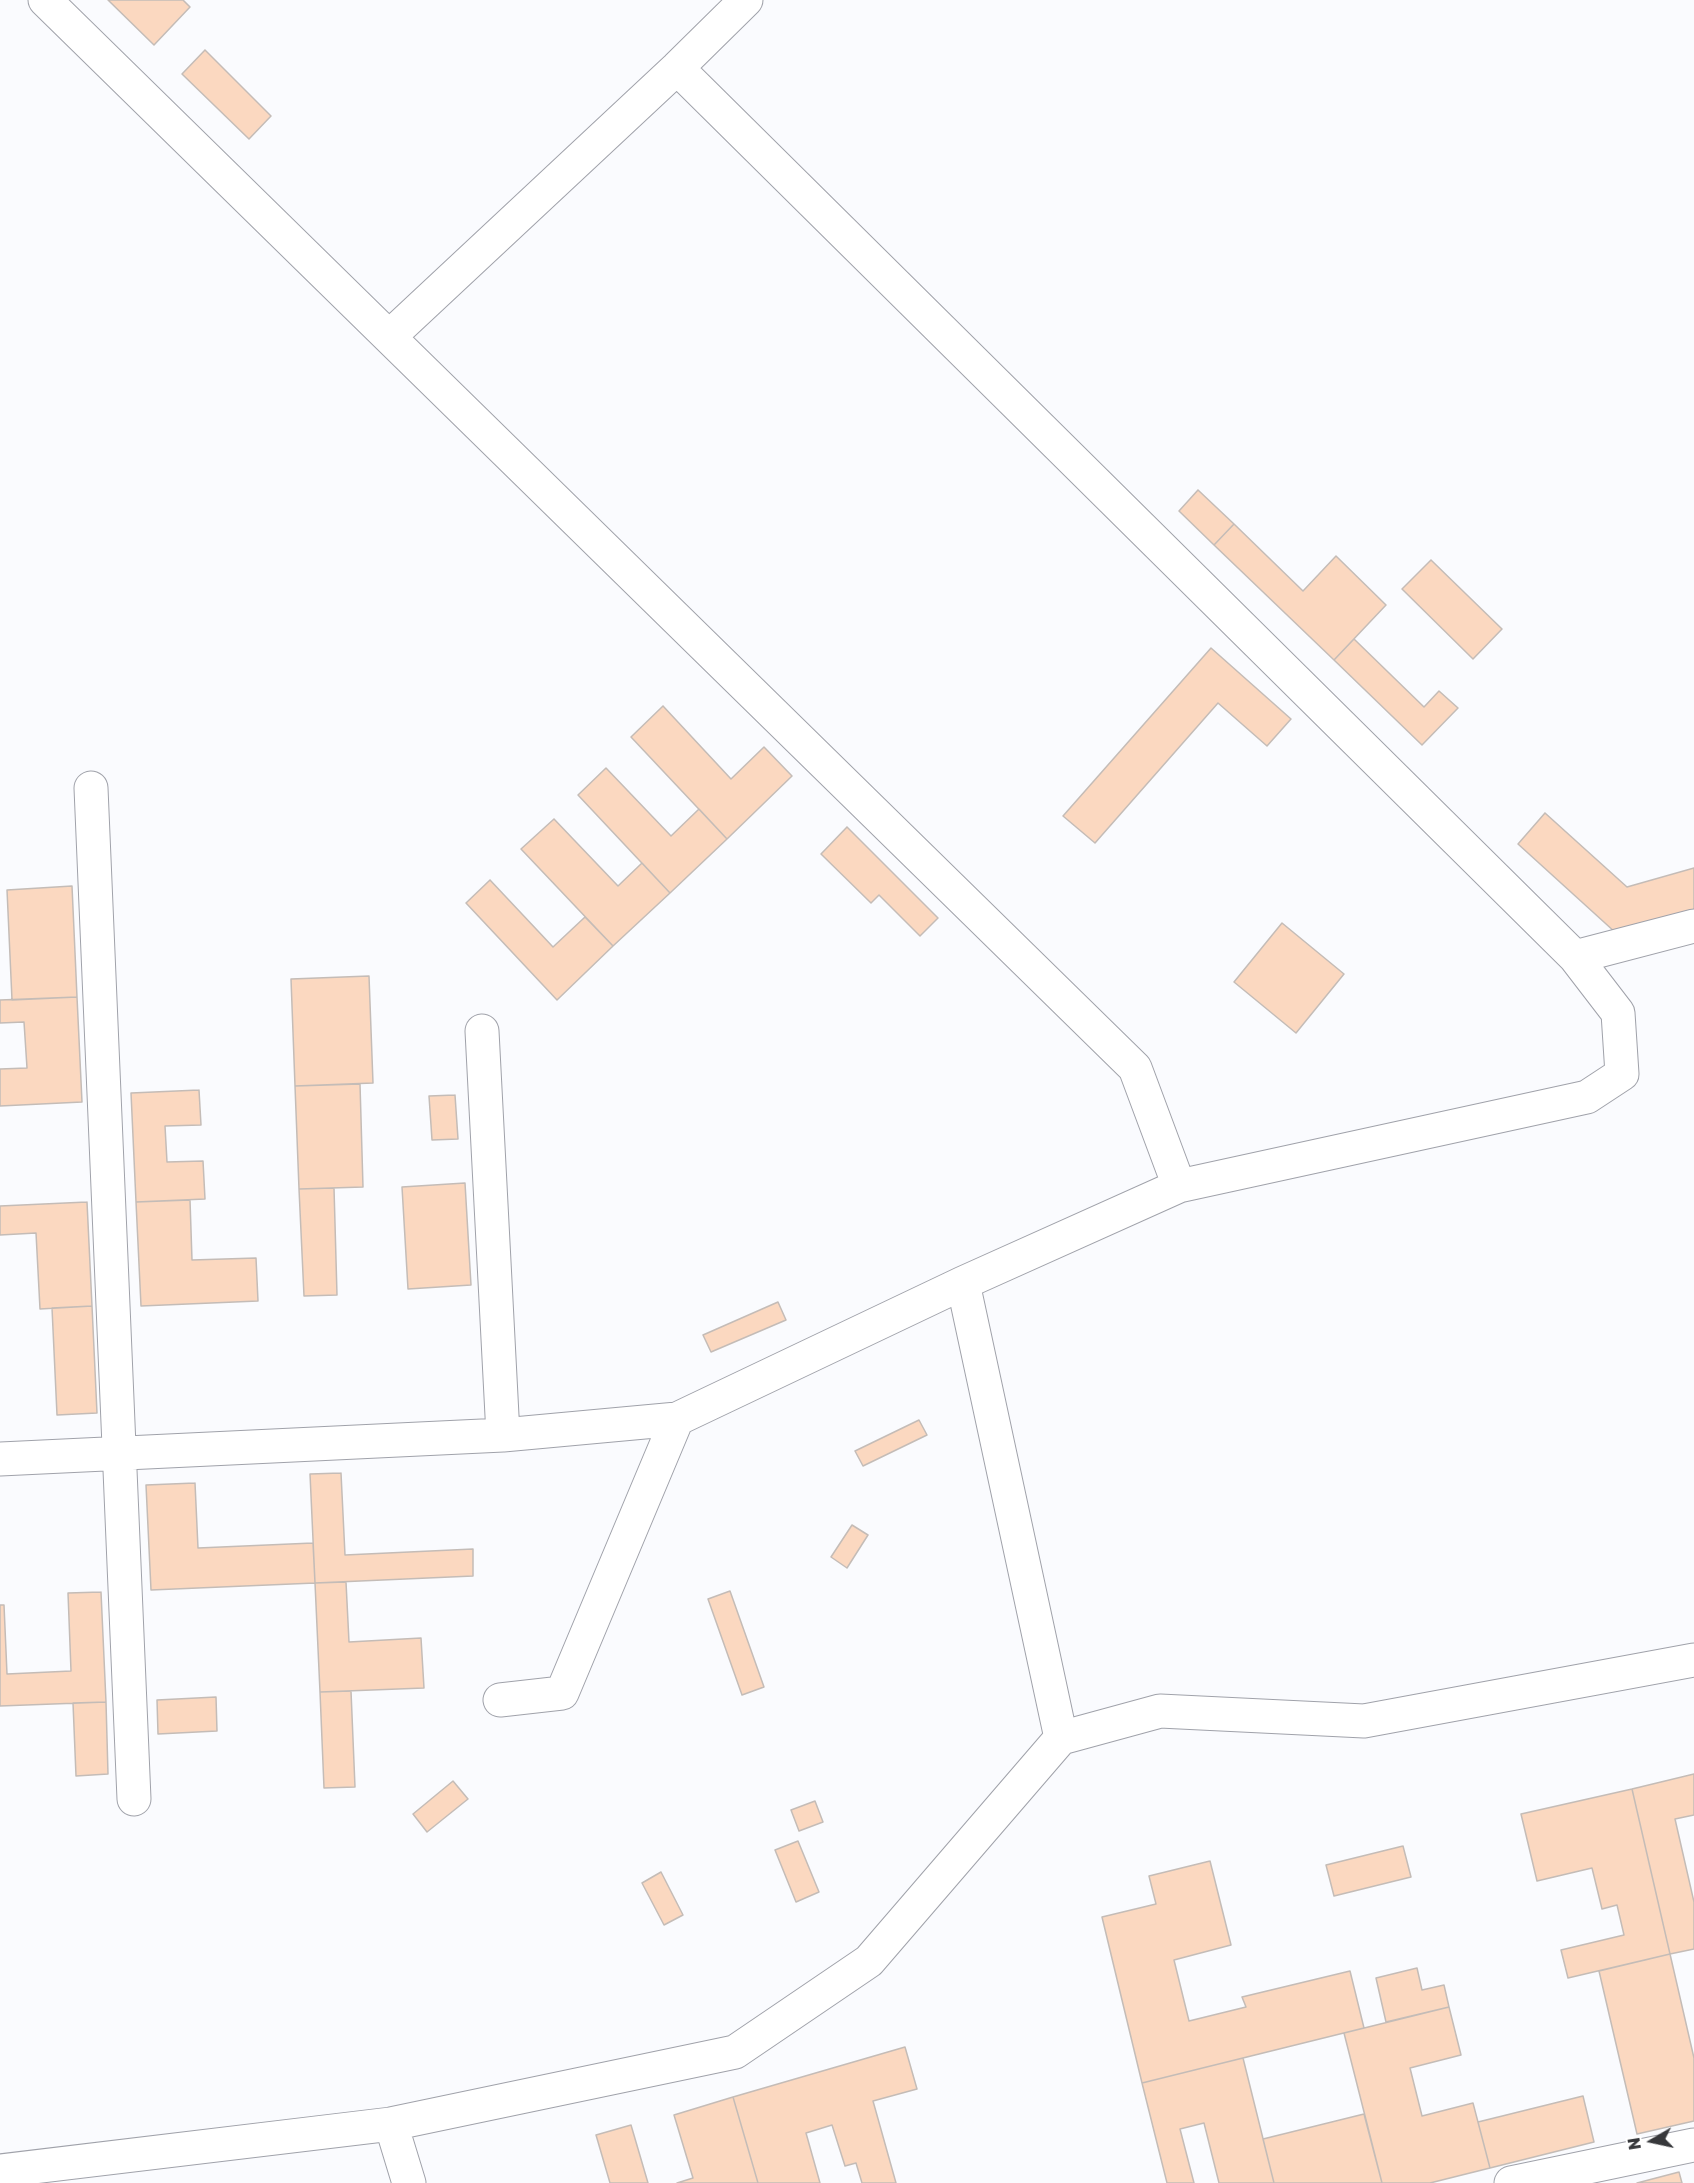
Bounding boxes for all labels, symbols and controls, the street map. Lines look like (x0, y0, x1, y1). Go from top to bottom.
north arrow (1622, 2111, 1682, 2171)
text: N (1623, 2136, 1645, 2151)

